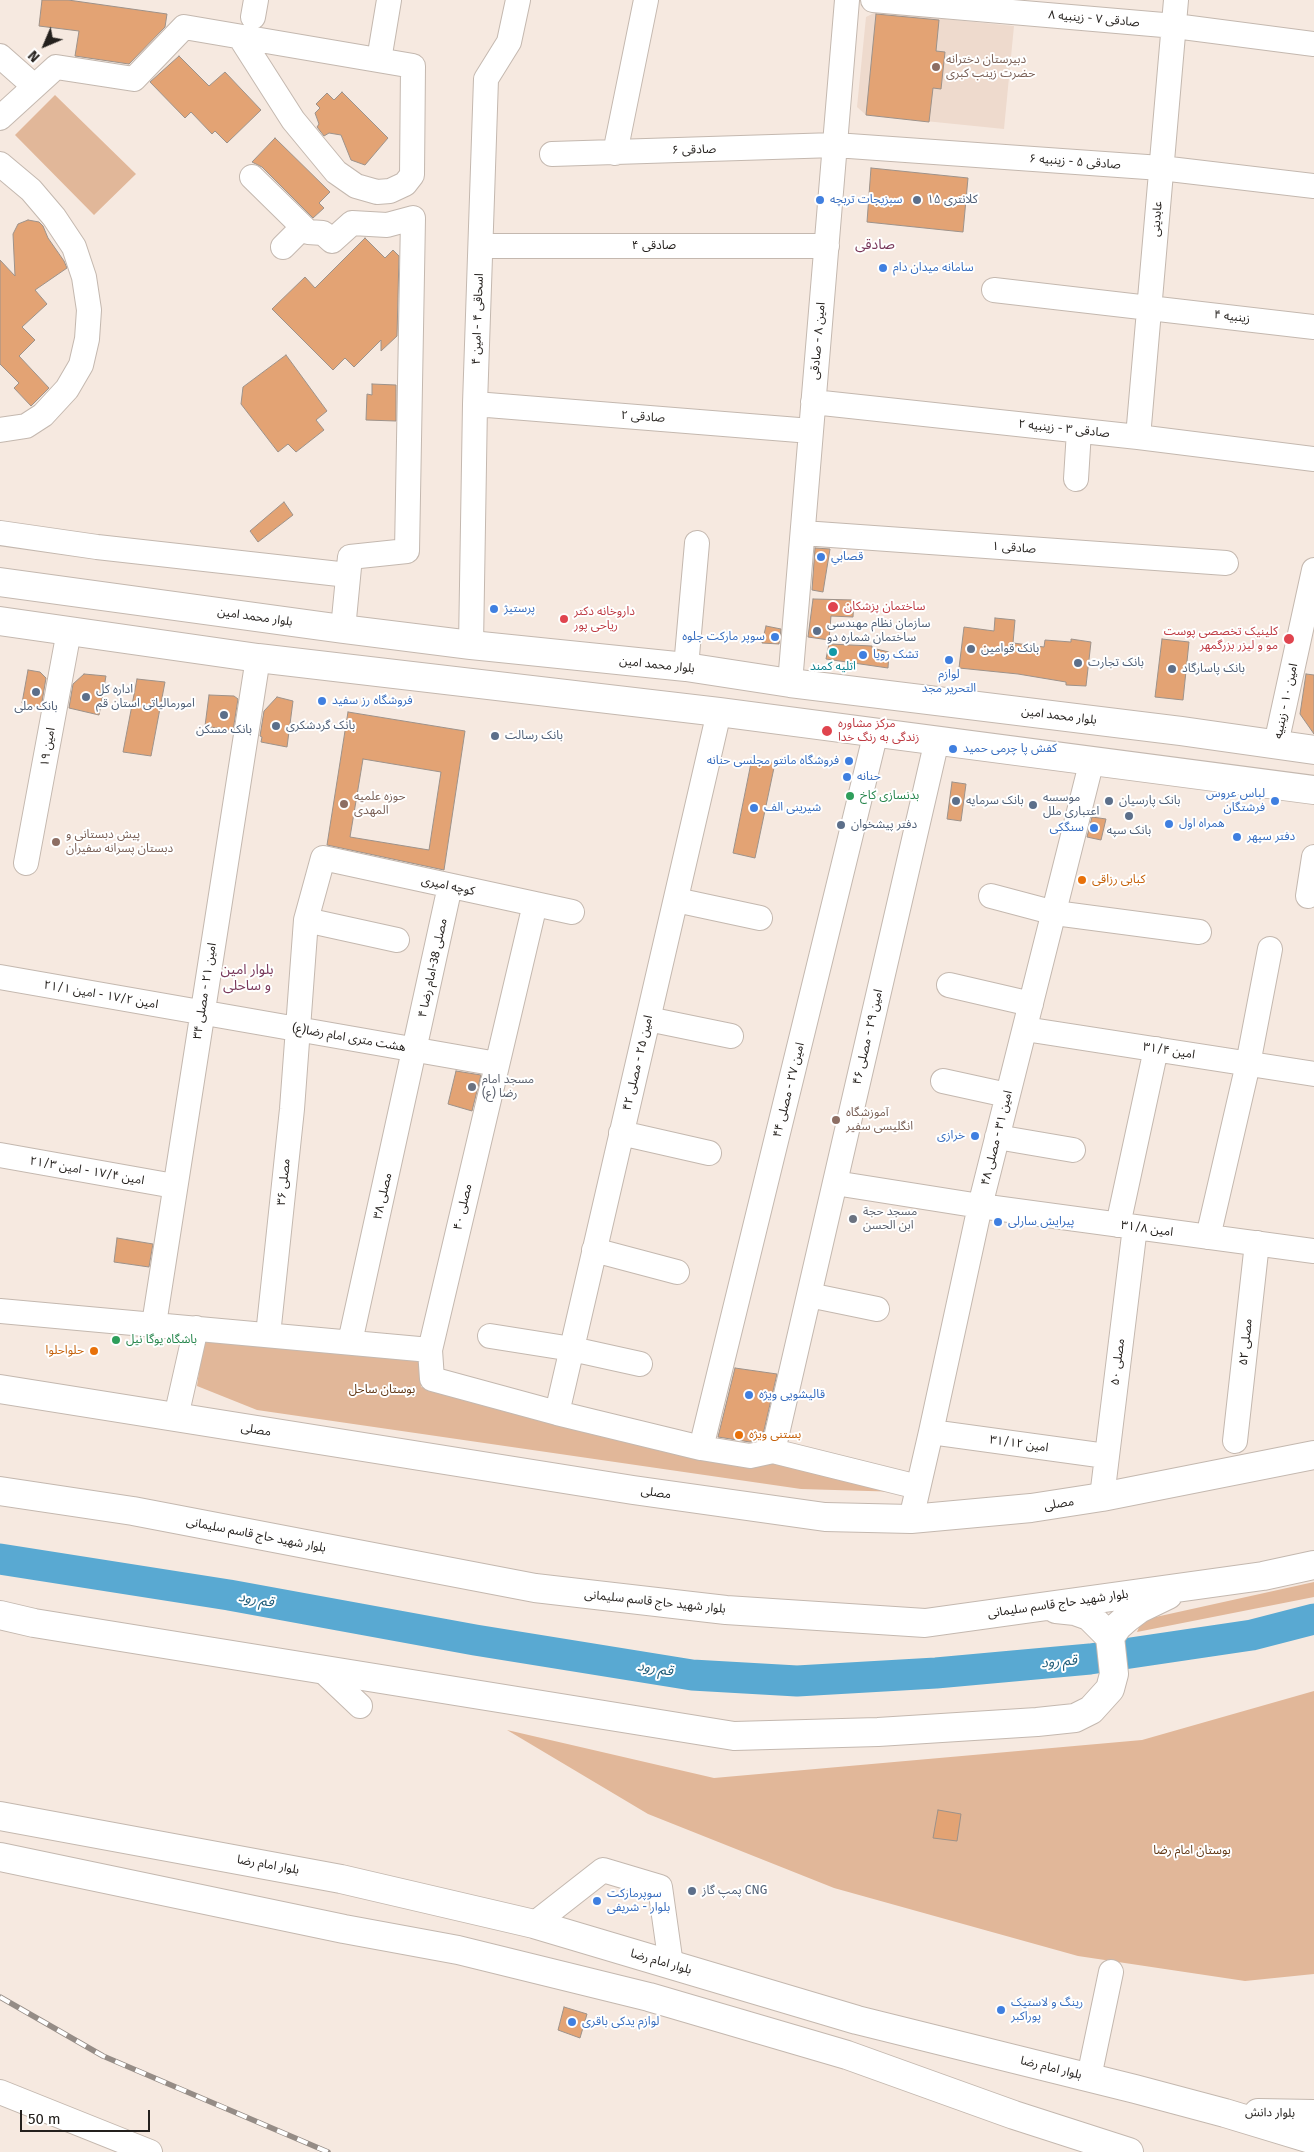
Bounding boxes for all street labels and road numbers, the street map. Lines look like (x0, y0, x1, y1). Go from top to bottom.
street label: صادقی ۷ - زینبیه ۸ (1048, 8, 1140, 30)
street label: صادقی ۶ (672, 142, 716, 158)
street label: صادقی ۵ - زینبیه ۶ (1029, 152, 1121, 172)
street label: عابدینی (1149, 201, 1165, 237)
street label: صادقی ۴ (632, 239, 676, 253)
street label: اسحاقی ۴ - امین ۴ (469, 273, 487, 365)
street label: امین ۸ - صادقی (807, 302, 829, 380)
street label: زینبیه ۴ (1213, 308, 1251, 326)
street label: صادقی ۲ (620, 408, 666, 426)
street label: صادقی ۳ - زینبیه ۲ (1018, 417, 1110, 441)
street label: صادقی ۱ (991, 539, 1037, 557)
street label: بلوار محمد امین (216, 605, 294, 629)
street label: بلوار محمد امین (619, 654, 695, 676)
street label: امین ۱۰ - زینبیه (1271, 662, 1301, 740)
street label: بلوار محمد امین (1021, 704, 1097, 728)
street label: امین ۱۹ (37, 726, 59, 768)
street label: کوچه امیری (420, 873, 476, 899)
street label: مصلی 38-امام رضا ۴ (415, 917, 451, 1019)
street label: امین ۲۱ - مصلی ۳۴ (190, 942, 220, 1040)
street label: امین ۱۷/۲ - امین ۲۱/۱ (43, 978, 159, 1012)
street label: امین ۲۹ - مصلی ۴۶ (850, 988, 886, 1086)
street label: امین ۲۵ - مصلی ۴۲ (620, 1014, 656, 1112)
street label: هشت متری امام رضا(ع) (291, 1021, 407, 1055)
street label: امین ۳۱/۴ (1142, 1040, 1196, 1062)
street label: امین ۲۷ - مصلی ۴۴ (770, 1041, 808, 1139)
street label: امین ۳۱ - مصلی ۴۸ (978, 1089, 1016, 1187)
street label: امین ۱۷/۴ - امین ۲۱/۳ (29, 1154, 145, 1188)
street label: مصلی ۳۶ (274, 1158, 294, 1206)
street label: مصلی ۳۸ (371, 1171, 395, 1221)
street label: مصلی ۴۰ (451, 1182, 475, 1232)
street label: امین ۳۱/۸ (1120, 1218, 1174, 1240)
street label: مصلی ۵۲ (1236, 1318, 1256, 1366)
street label: مصلی ۵۰ (1108, 1338, 1128, 1386)
street label: مصلی (240, 1421, 272, 1439)
street label: امین ۳۱/۱۲ (989, 1433, 1049, 1455)
street label: مصلی (640, 1484, 672, 1502)
street label: مصلی (1043, 1495, 1075, 1513)
street label: بلوار شهید حاج قاسم سلیمانی (185, 1514, 327, 1556)
street label: بلوار شهید حاج قاسم سلیمانی (584, 1587, 726, 1617)
street label: بلوار شهید حاج قاسم سلیمانی (987, 1587, 1129, 1621)
street label: بلوار امام رضا (236, 1852, 300, 1878)
street label: بلوار امام رضا (629, 1946, 693, 1978)
street label: بلوار امام رضا (1019, 2053, 1083, 2083)
street label: بلوار دانش (1245, 2105, 1295, 2121)

